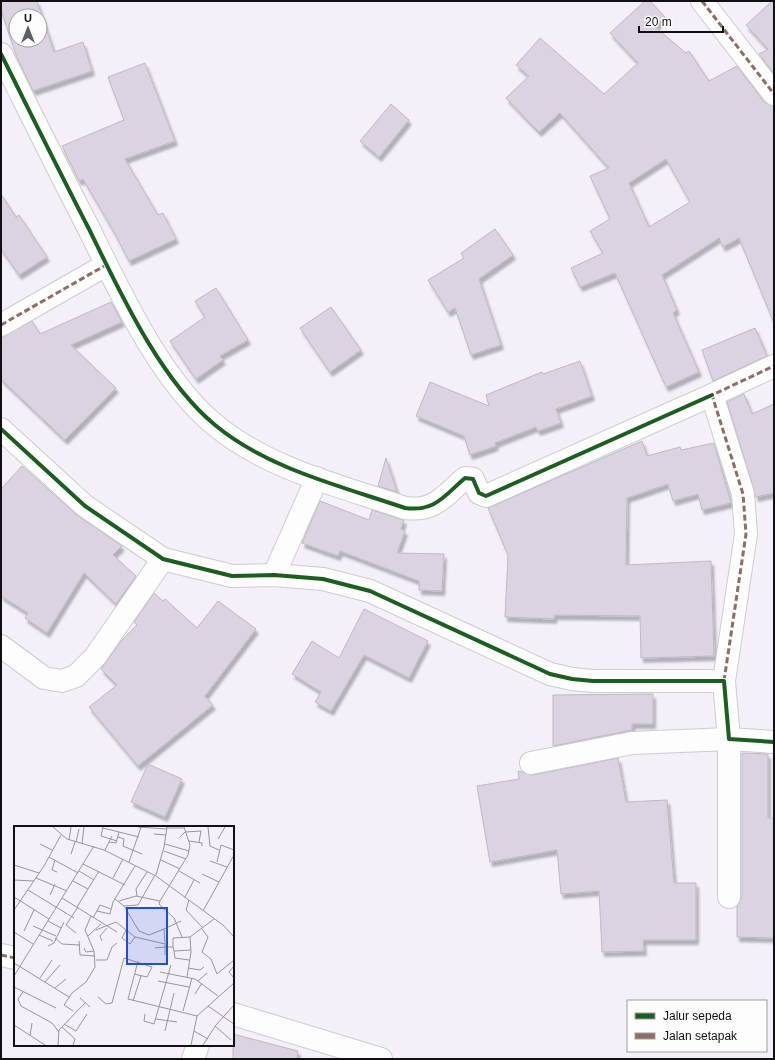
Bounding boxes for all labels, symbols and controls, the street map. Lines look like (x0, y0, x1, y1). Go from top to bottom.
north arrow (8, 8, 48, 48)
scale bar (639, 8, 723, 34)
text: U (24, 12, 32, 24)
text: 20 m (645, 15, 672, 29)
inset map (14, 826, 234, 1046)
legend (627, 1000, 767, 1052)
text: Jalur sepeda (663, 1009, 732, 1023)
text: Jalan setapak (663, 1029, 738, 1043)

